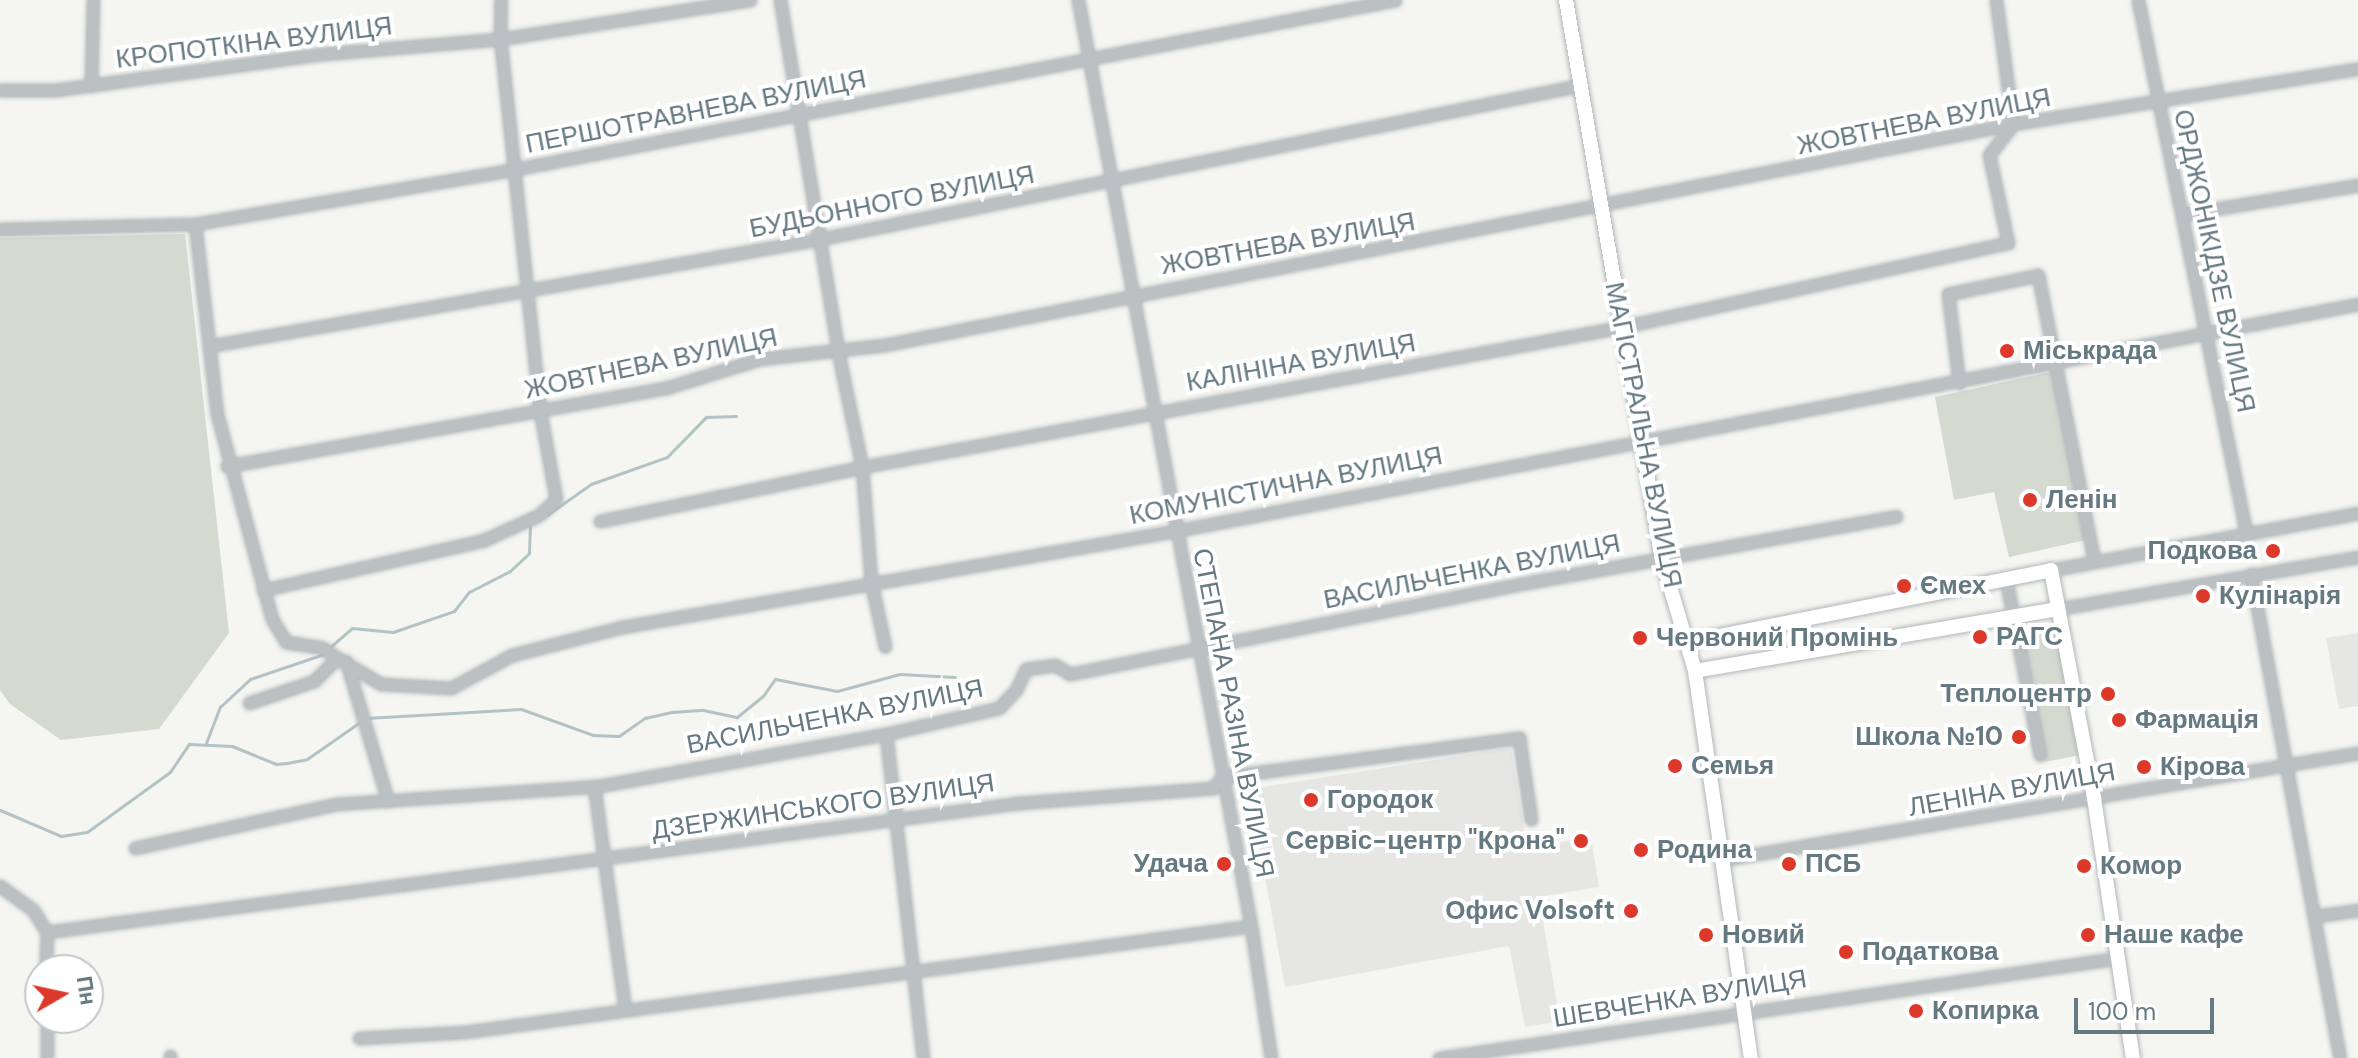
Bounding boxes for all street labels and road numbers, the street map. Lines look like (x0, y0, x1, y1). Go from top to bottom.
street label: КРОПОТКІНА ВУЛИЦЯ (114, 11, 394, 75)
street label: ПЕРШОТРАВНЕВА ВУЛИЦЯ (523, 64, 869, 160)
street label: ЖОВТНЕВА ВУЛИЦЯ (1794, 82, 2054, 162)
street label: ОРДЖОНІКІДЗЕ ВУЛИЦЯ (2167, 107, 2261, 415)
street label: БУДЬОННОГО ВУЛИЦЯ (747, 159, 1037, 245)
street label: ЖОВТНЕВА ВУЛИЦЯ (1158, 206, 1418, 282)
street label: МАГІСТРАЛЬНА ВУЛИЦЯ (1598, 280, 1688, 590)
street label: ЖОВТНЕВА ВУЛИЦЯ (522, 322, 780, 406)
street label: КАЛІНІНА ВУЛИЦЯ (1184, 327, 1418, 399)
street label: КОМУНІСТИЧНА ВУЛИЦЯ (1127, 440, 1445, 532)
street label: ВАСИЛЬЧЕНКА ВУЛИЦЯ (1321, 528, 1623, 616)
street label: СТЕПАНА РАЗІНА ВУЛИЦЯ (1186, 546, 1280, 880)
street label: ВАСИЛЬЧЕНКА ВУЛИЦЯ (684, 673, 986, 761)
street label: ЛЕНІНА ВУЛИЦЯ (1906, 756, 2118, 824)
street label: ДЗЕРЖИНСЬКОГО ВУЛИЦЯ (650, 767, 996, 847)
street label: ШЕВЧЕНКА ВУЛИЦЯ (1551, 964, 1809, 1034)

